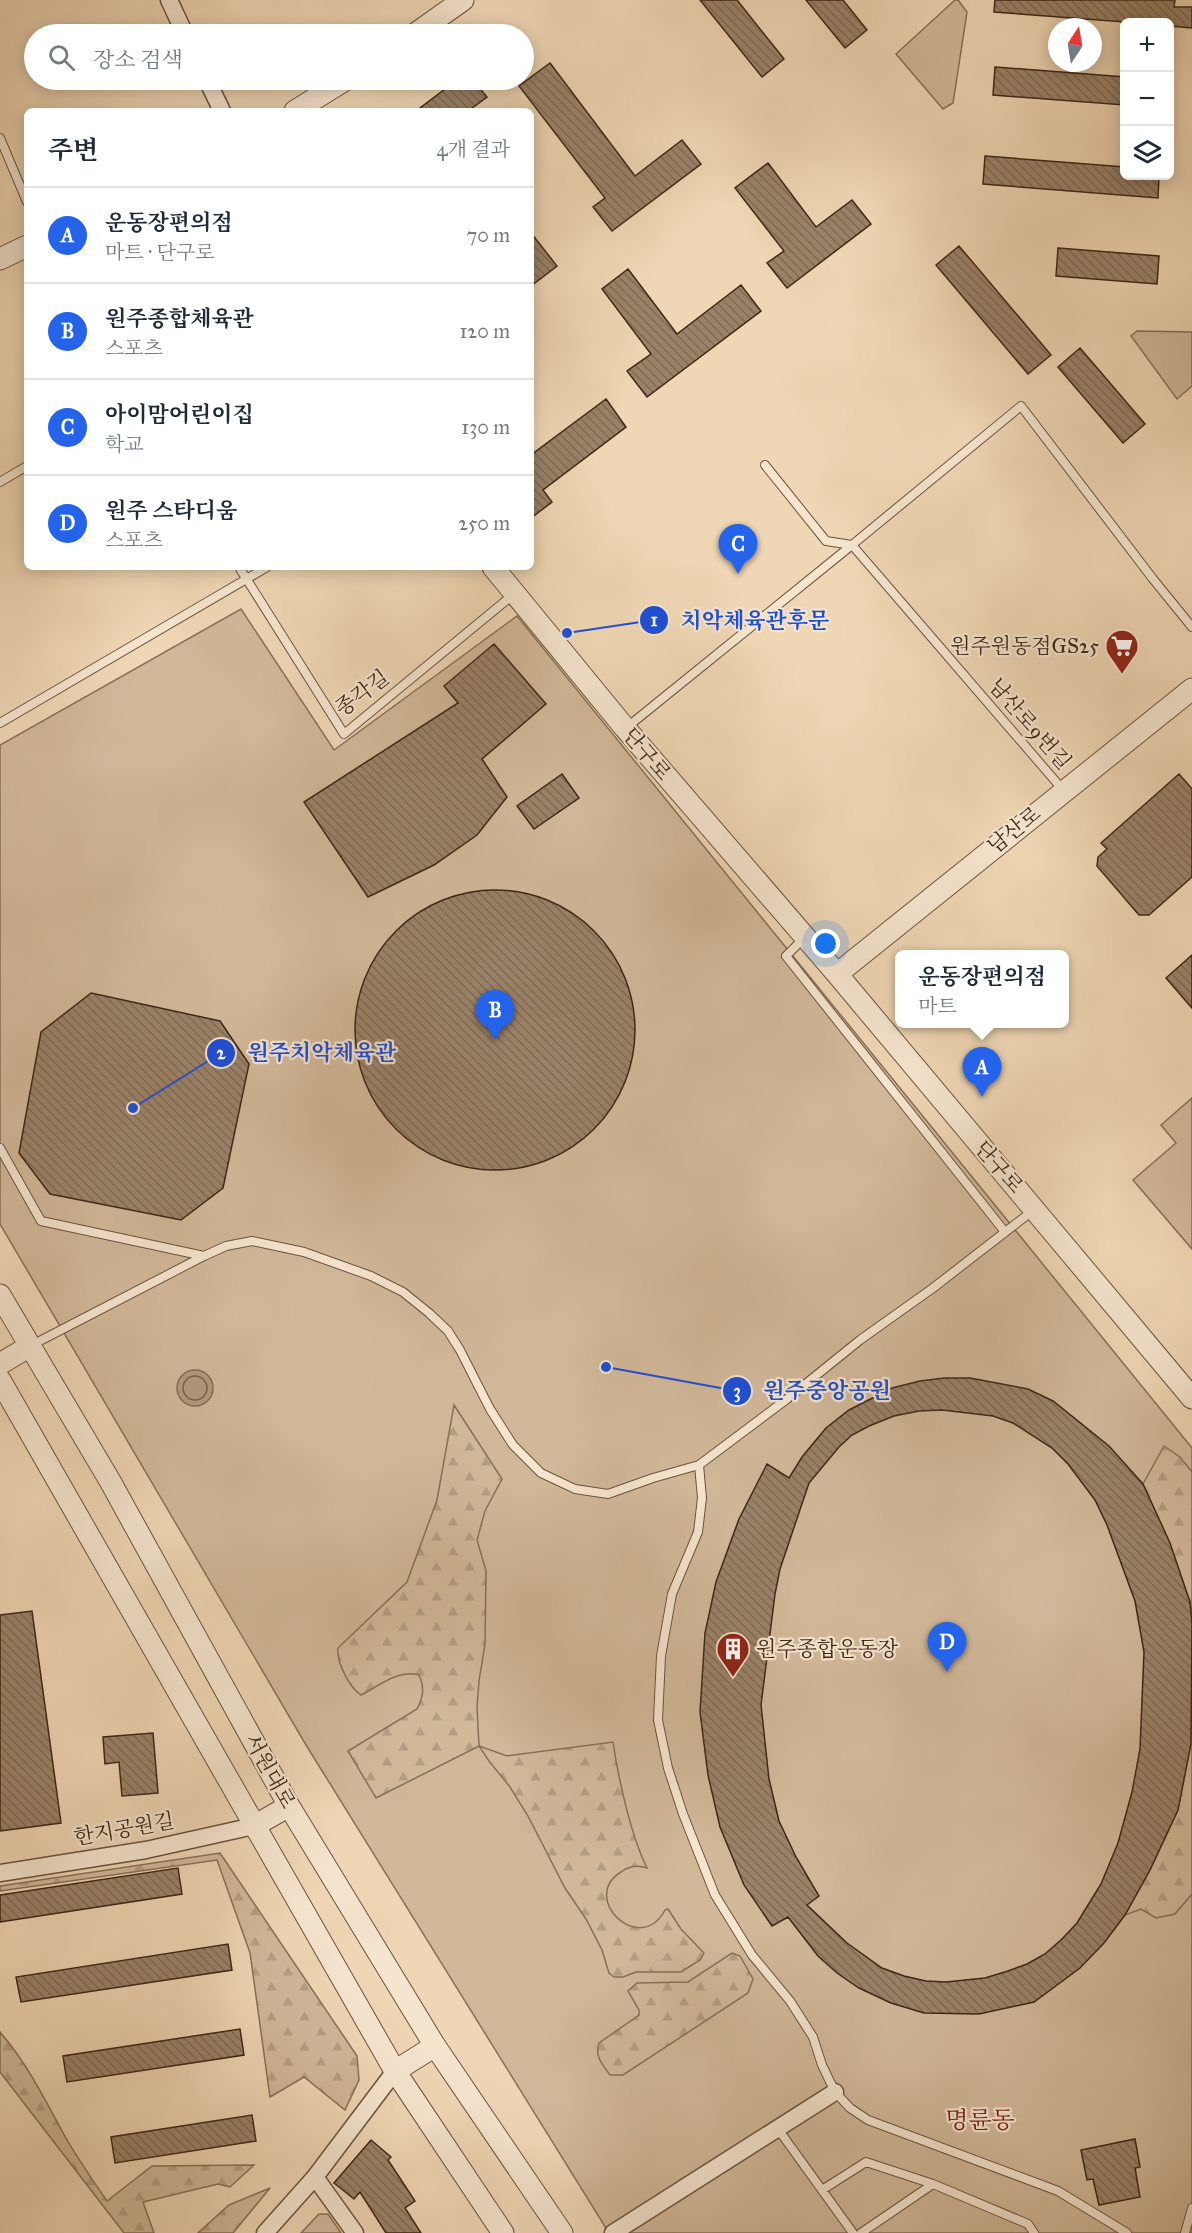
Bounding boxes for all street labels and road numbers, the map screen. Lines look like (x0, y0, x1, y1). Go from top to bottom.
street label: 종각길 (330, 664, 394, 722)
street label: 남산로9번길 (983, 673, 1077, 775)
street label: 단구로 (617, 722, 677, 786)
street label: 남산로 (982, 801, 1046, 859)
street label: 단구로 (969, 1136, 1029, 1198)
street label: 서원대로 (239, 1729, 301, 1813)
street label: 한지공원길 (72, 1807, 176, 1851)

